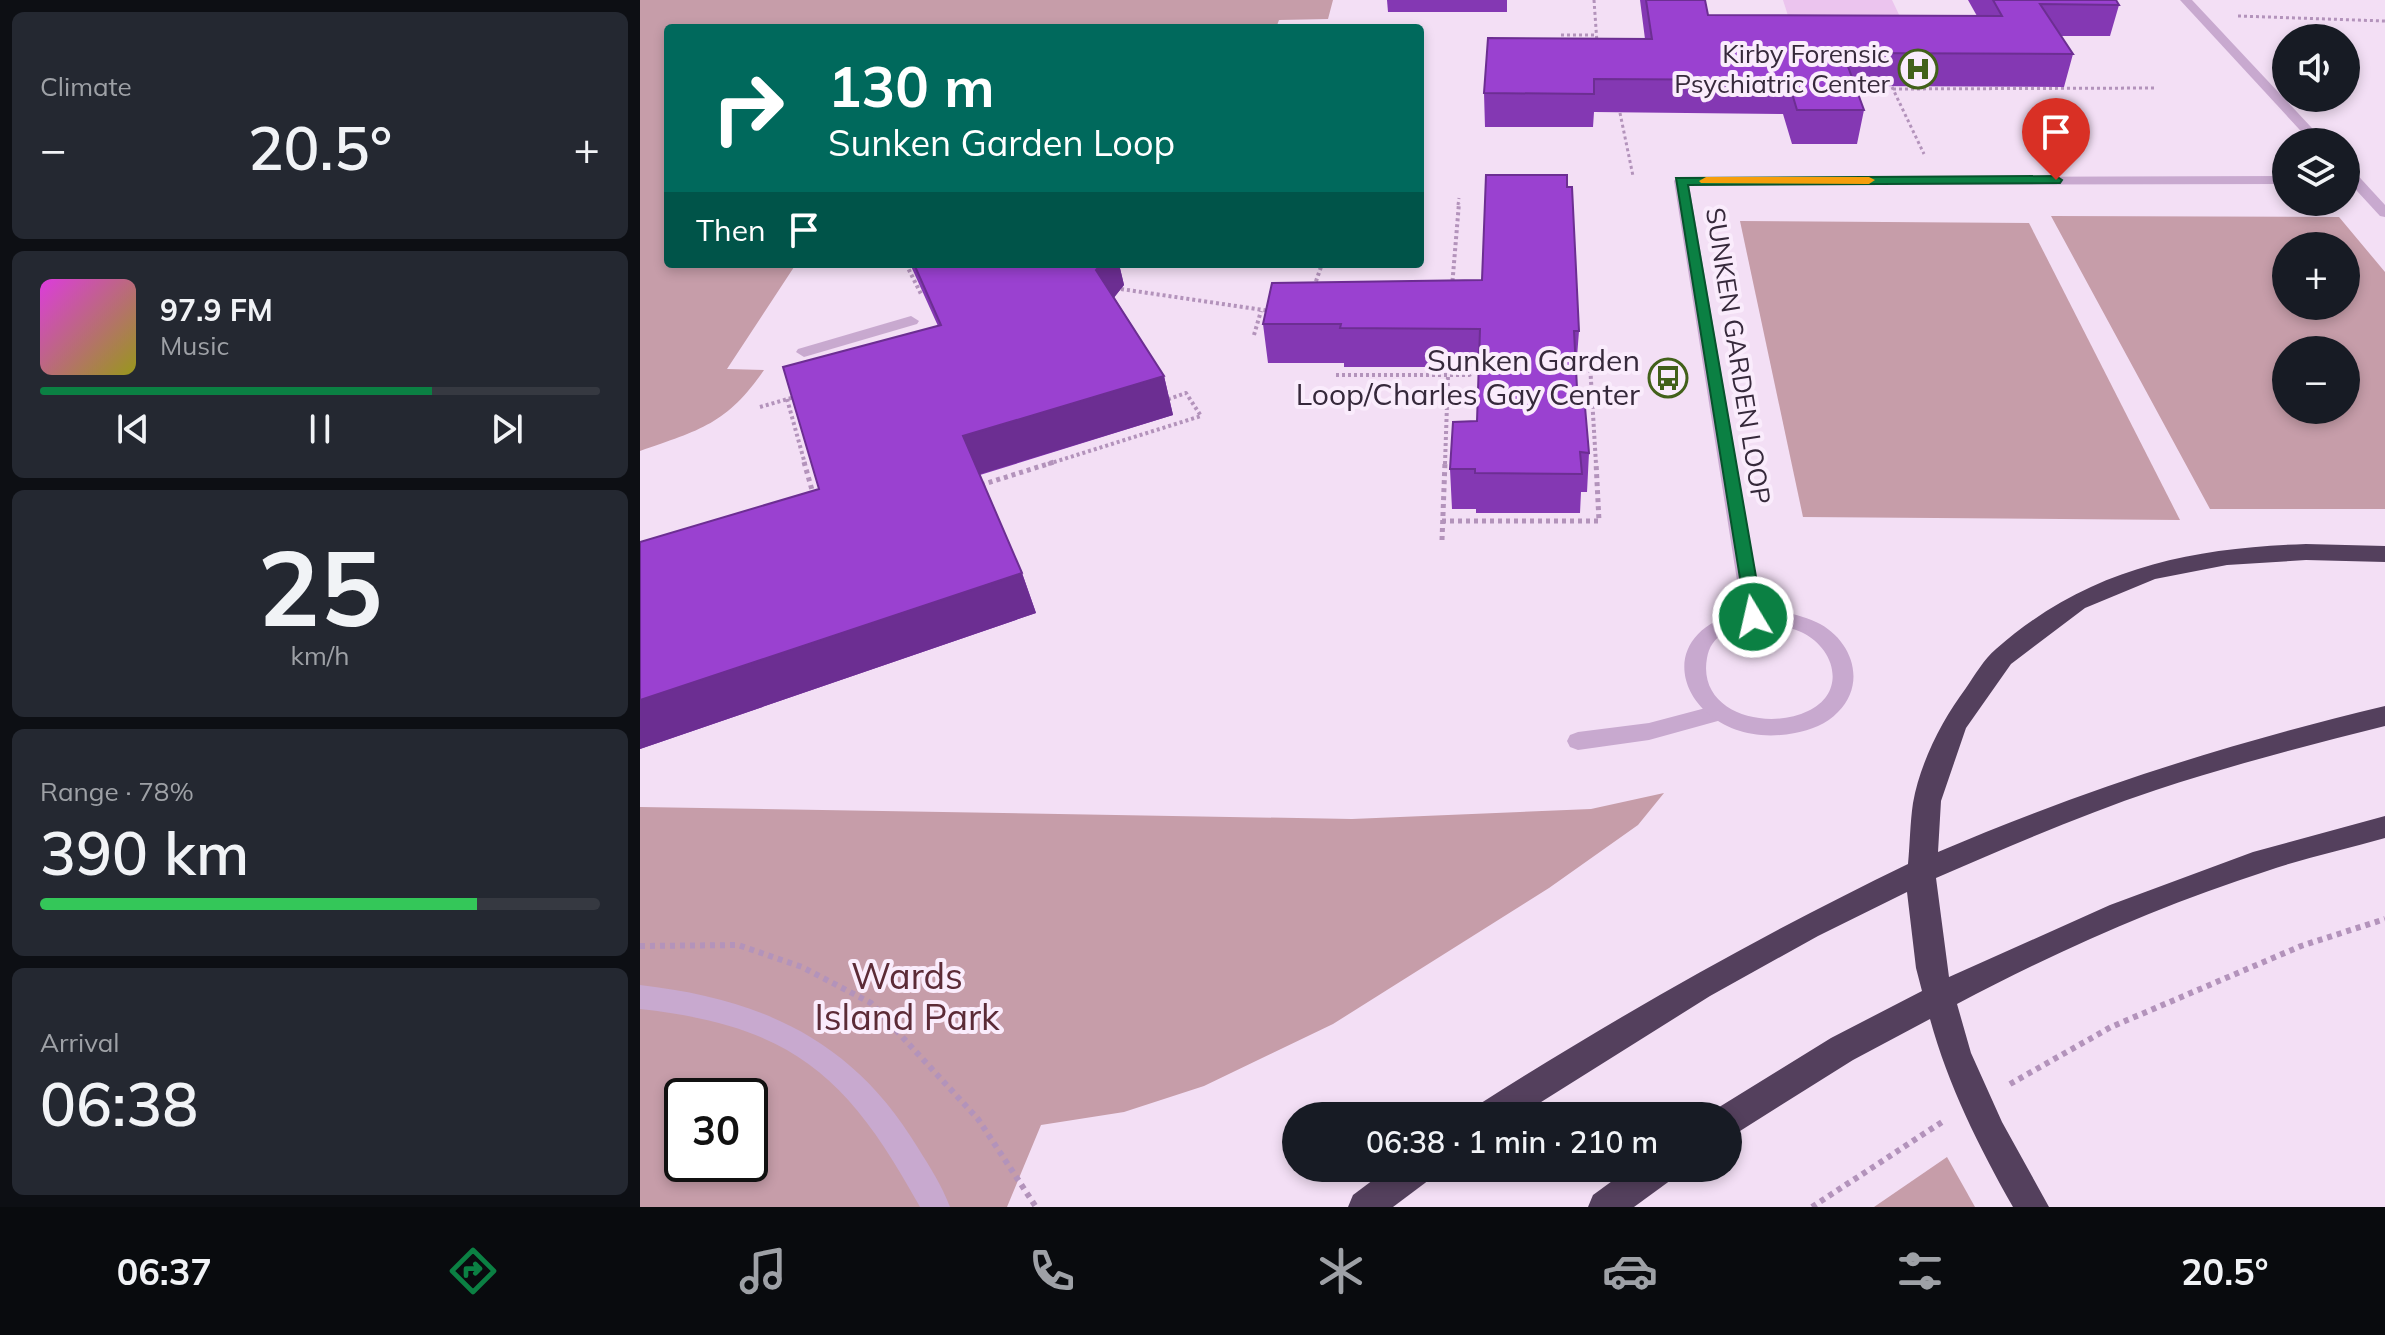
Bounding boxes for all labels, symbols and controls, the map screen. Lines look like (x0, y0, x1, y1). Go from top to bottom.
map controls (2272, 24, 2360, 424)
button: sound (2272, 24, 2360, 112)
place label: Kirby Forensic Psychiatric Center (1674, 37, 1891, 100)
hospital icon: Kirby Forensic Psychiatric Center (1897, 48, 1939, 90)
text: 130 m (828, 51, 995, 121)
icon: right (696, 56, 800, 160)
text: Climate (40, 70, 132, 103)
pin (2022, 98, 2090, 180)
text: 20.5° (248, 110, 392, 185)
icon: arrive (2034, 110, 2078, 154)
text: Sunken Garden Loop (828, 120, 1175, 165)
text: − (40, 121, 66, 176)
text: + (574, 121, 600, 176)
button: layers (2272, 128, 2360, 216)
street label: SUNKEN GARDEN LOOP (1699, 205, 1778, 507)
icon: arrive (782, 208, 826, 252)
text: Then (696, 211, 766, 249)
button: + (2272, 232, 2360, 320)
text: 97.9 FM (160, 291, 273, 329)
text: Music (160, 329, 229, 362)
button: − (2272, 336, 2360, 424)
place label: Sunken Garden Loop/Charles Gay Center (1296, 341, 1640, 413)
bus stop icon: Sunken Garden Loop/Charles Gay Center (1647, 357, 1689, 399)
icon: previous (111, 407, 155, 451)
icon: pause (298, 407, 342, 451)
icon: next (485, 407, 529, 451)
text: 25 (258, 521, 382, 652)
position arrow (1711, 575, 1795, 659)
text: km/h (291, 639, 349, 672)
text: Range · 78% (40, 775, 194, 808)
text: 390 km (40, 815, 249, 890)
park label: Wards Island Park (814, 953, 1000, 1039)
text: Arrival (40, 1026, 120, 1059)
text: 06:38 (40, 1066, 198, 1141)
speed limit sign: 30 (664, 1078, 768, 1182)
text: 06:38 · 1 min · 210 m (1366, 1123, 1658, 1161)
icon: directions (445, 1243, 501, 1299)
icon: music (735, 1243, 791, 1299)
icon: phone (1024, 1243, 1080, 1299)
icon: climate (1313, 1243, 1369, 1299)
icon: car (1602, 1243, 1658, 1299)
icon: filters (1892, 1243, 1948, 1299)
text: 06:37 (117, 1249, 212, 1294)
text: 20.5° (2181, 1249, 2268, 1294)

